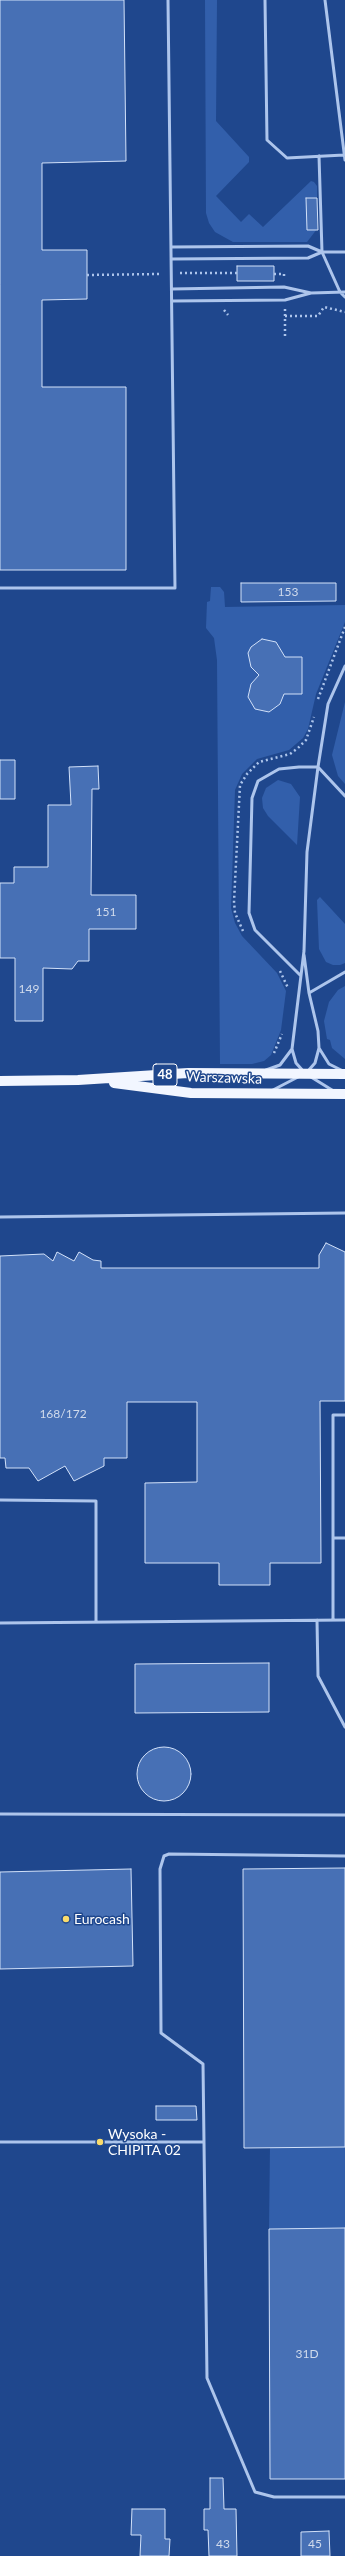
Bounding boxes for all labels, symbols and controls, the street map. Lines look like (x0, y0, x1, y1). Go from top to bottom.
house number: 153 (278, 585, 298, 599)
house number: 151 (96, 905, 116, 919)
house number: 149 (19, 982, 39, 996)
road number: 48 (153, 1064, 177, 1086)
street label: Warszawska (186, 1068, 262, 1088)
house number: 168/172 (39, 1407, 87, 1421)
place label: Eurocash (74, 1911, 130, 1927)
marker: Eurocash (61, 1914, 71, 1924)
place label: Wysoka - CHIPITA 02 (108, 2126, 181, 2158)
marker: Wysoka - CHIPITA 02 (95, 2137, 105, 2147)
house number: 31D (295, 2347, 319, 2361)
house number: 43 (216, 2537, 230, 2551)
house number: 45 (308, 2537, 322, 2551)

